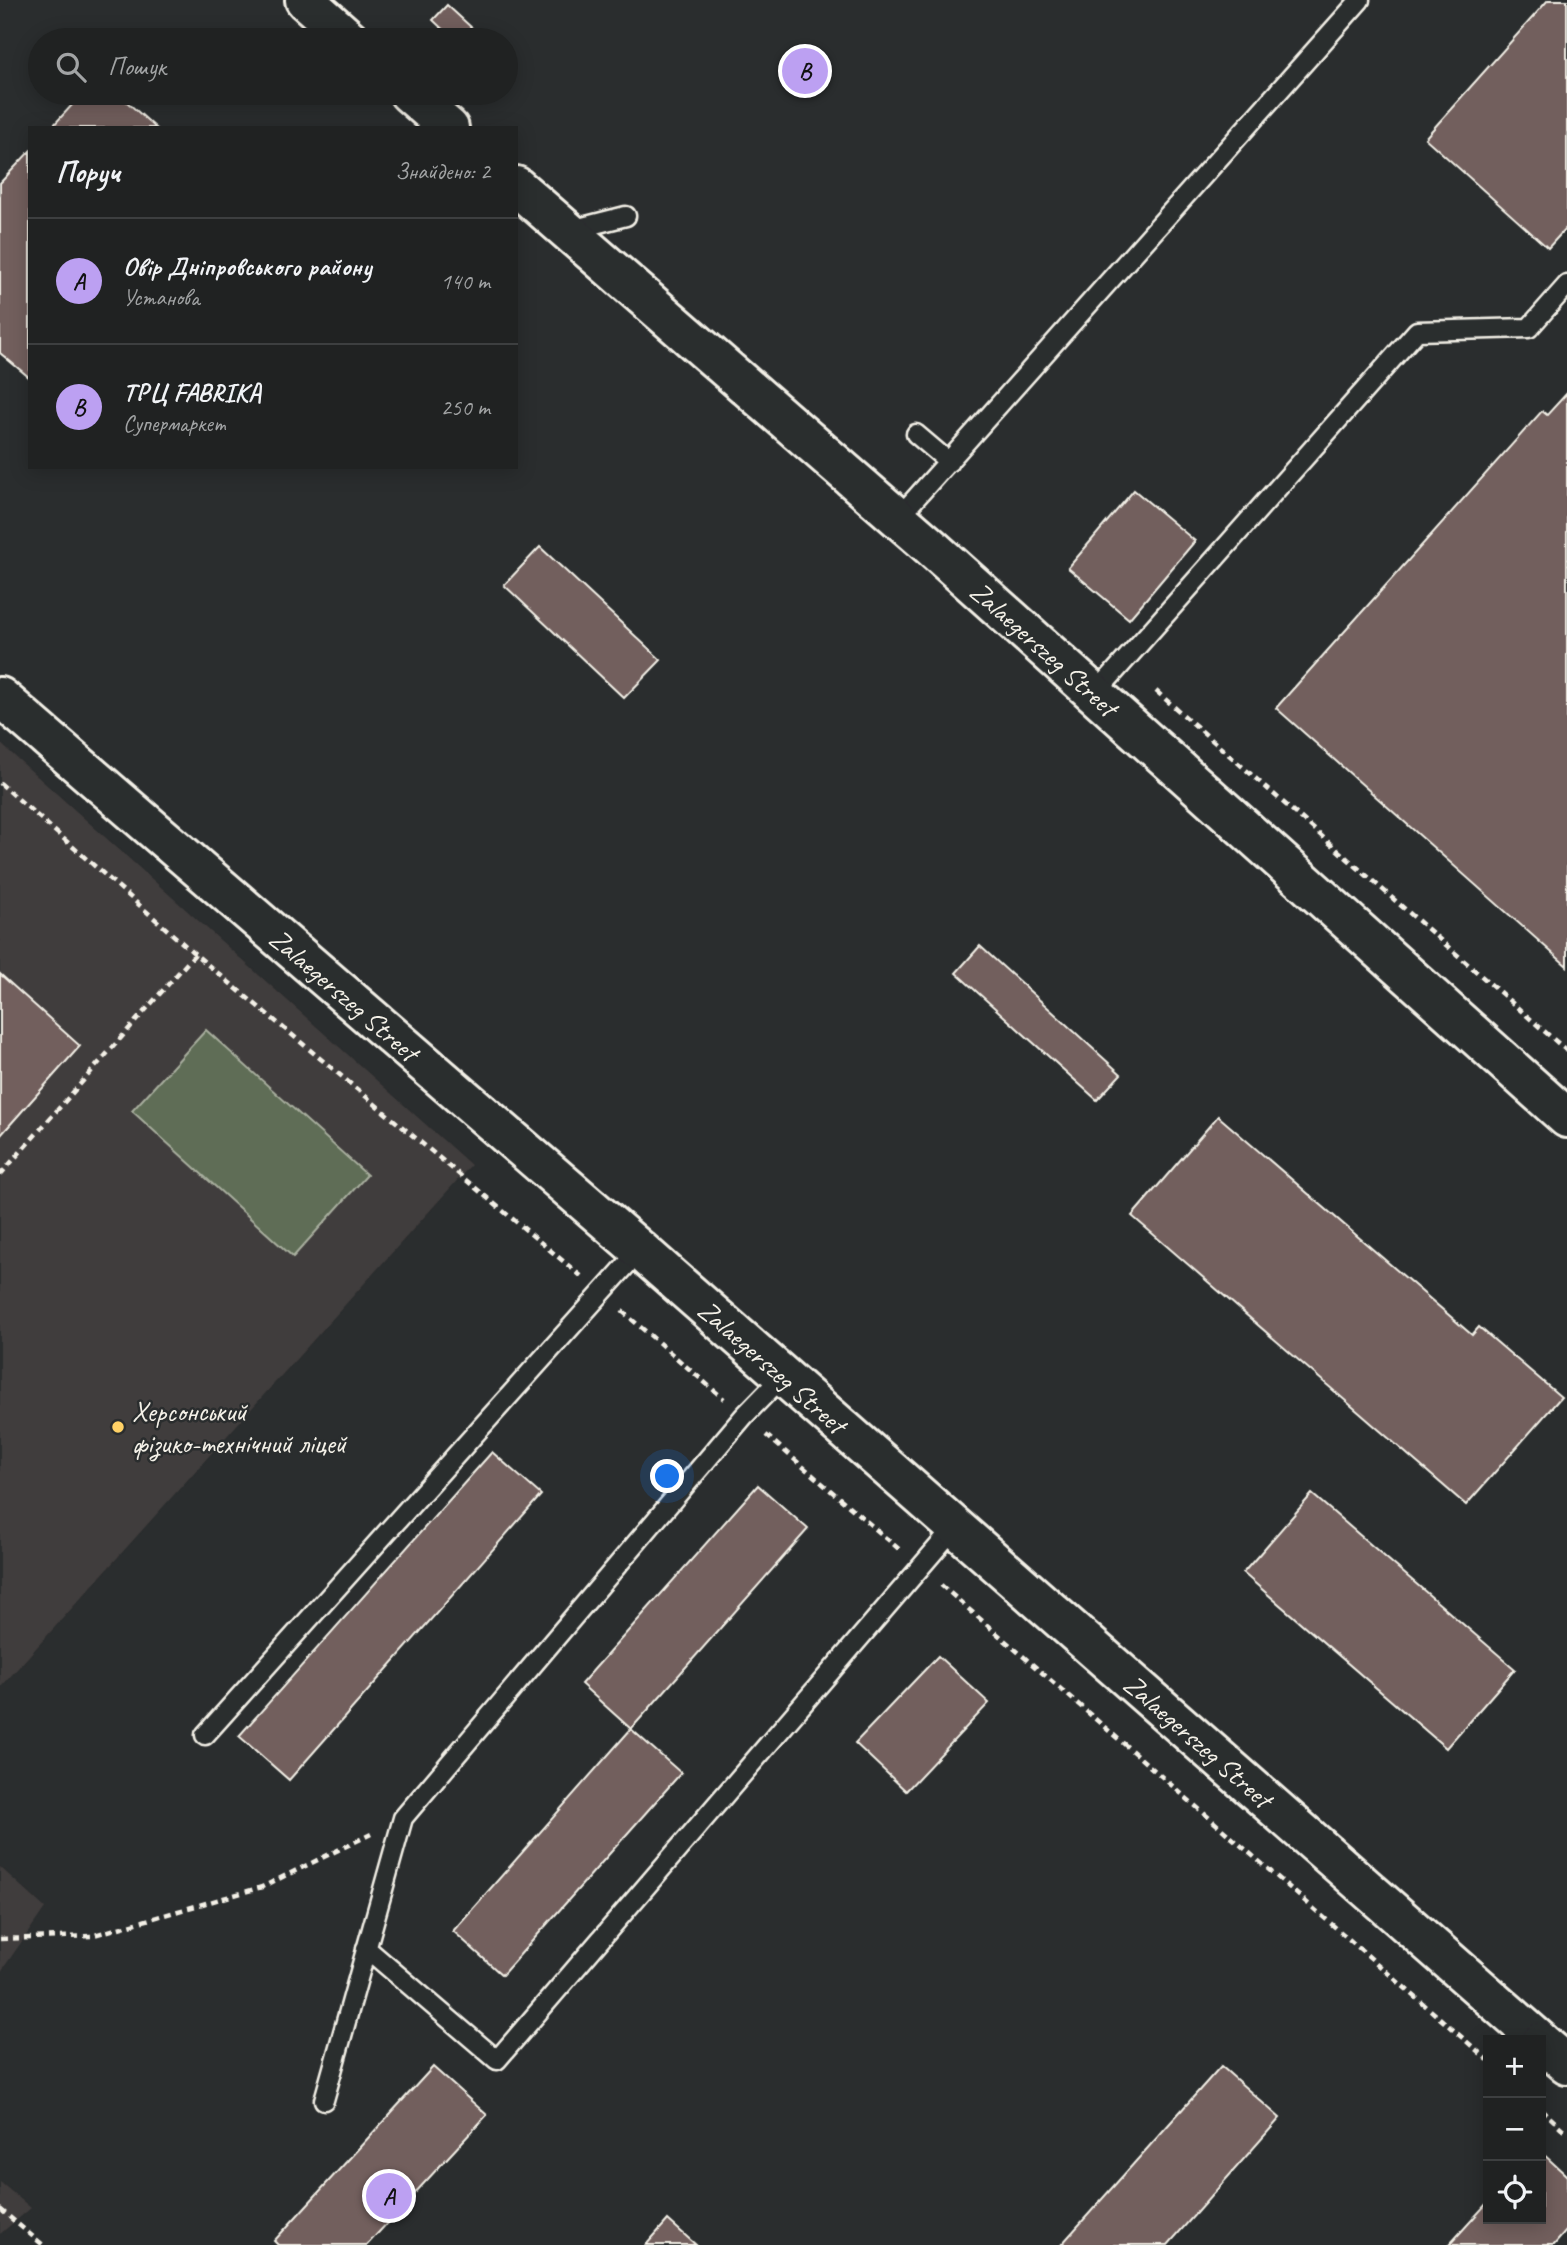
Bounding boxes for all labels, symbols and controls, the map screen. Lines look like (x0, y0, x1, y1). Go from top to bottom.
search box (28, 28, 518, 105)
pin: B (782, 45, 828, 97)
icon: search (52, 48, 90, 86)
text: Пошук (108, 50, 166, 83)
text: Поруч (56, 153, 120, 191)
text: Знайдено: 2 (395, 157, 490, 186)
text: Овір Дніпровського району (123, 250, 372, 283)
text: A (73, 267, 85, 296)
text: 140 m (441, 267, 490, 296)
text: Установа (123, 283, 199, 312)
text: ТРЦ FABRIKA (123, 376, 261, 409)
text: B (73, 393, 85, 422)
text: 250 m (441, 393, 490, 422)
text: Супермаркет (123, 409, 226, 438)
street label: Zalaegerszeg Street (963, 574, 1127, 726)
street label: Zalaegerszeg Street (262, 921, 429, 1071)
street label: Zalaegerszeg Street (691, 1292, 856, 1444)
place label: Херсонський фізико-технічний ліцей (132, 1394, 348, 1462)
marker: Херсонський фізико-технічний ліцей (110, 1419, 126, 1435)
your location (650, 1459, 684, 1493)
street label: Zalaegerszeg Street (1117, 1666, 1282, 1818)
map controls (1483, 2035, 1546, 2224)
button: + (1483, 2035, 1546, 2098)
button: − (1483, 2098, 1546, 2161)
button: locate (1483, 2161, 1546, 2224)
pin: A (366, 2170, 412, 2222)

